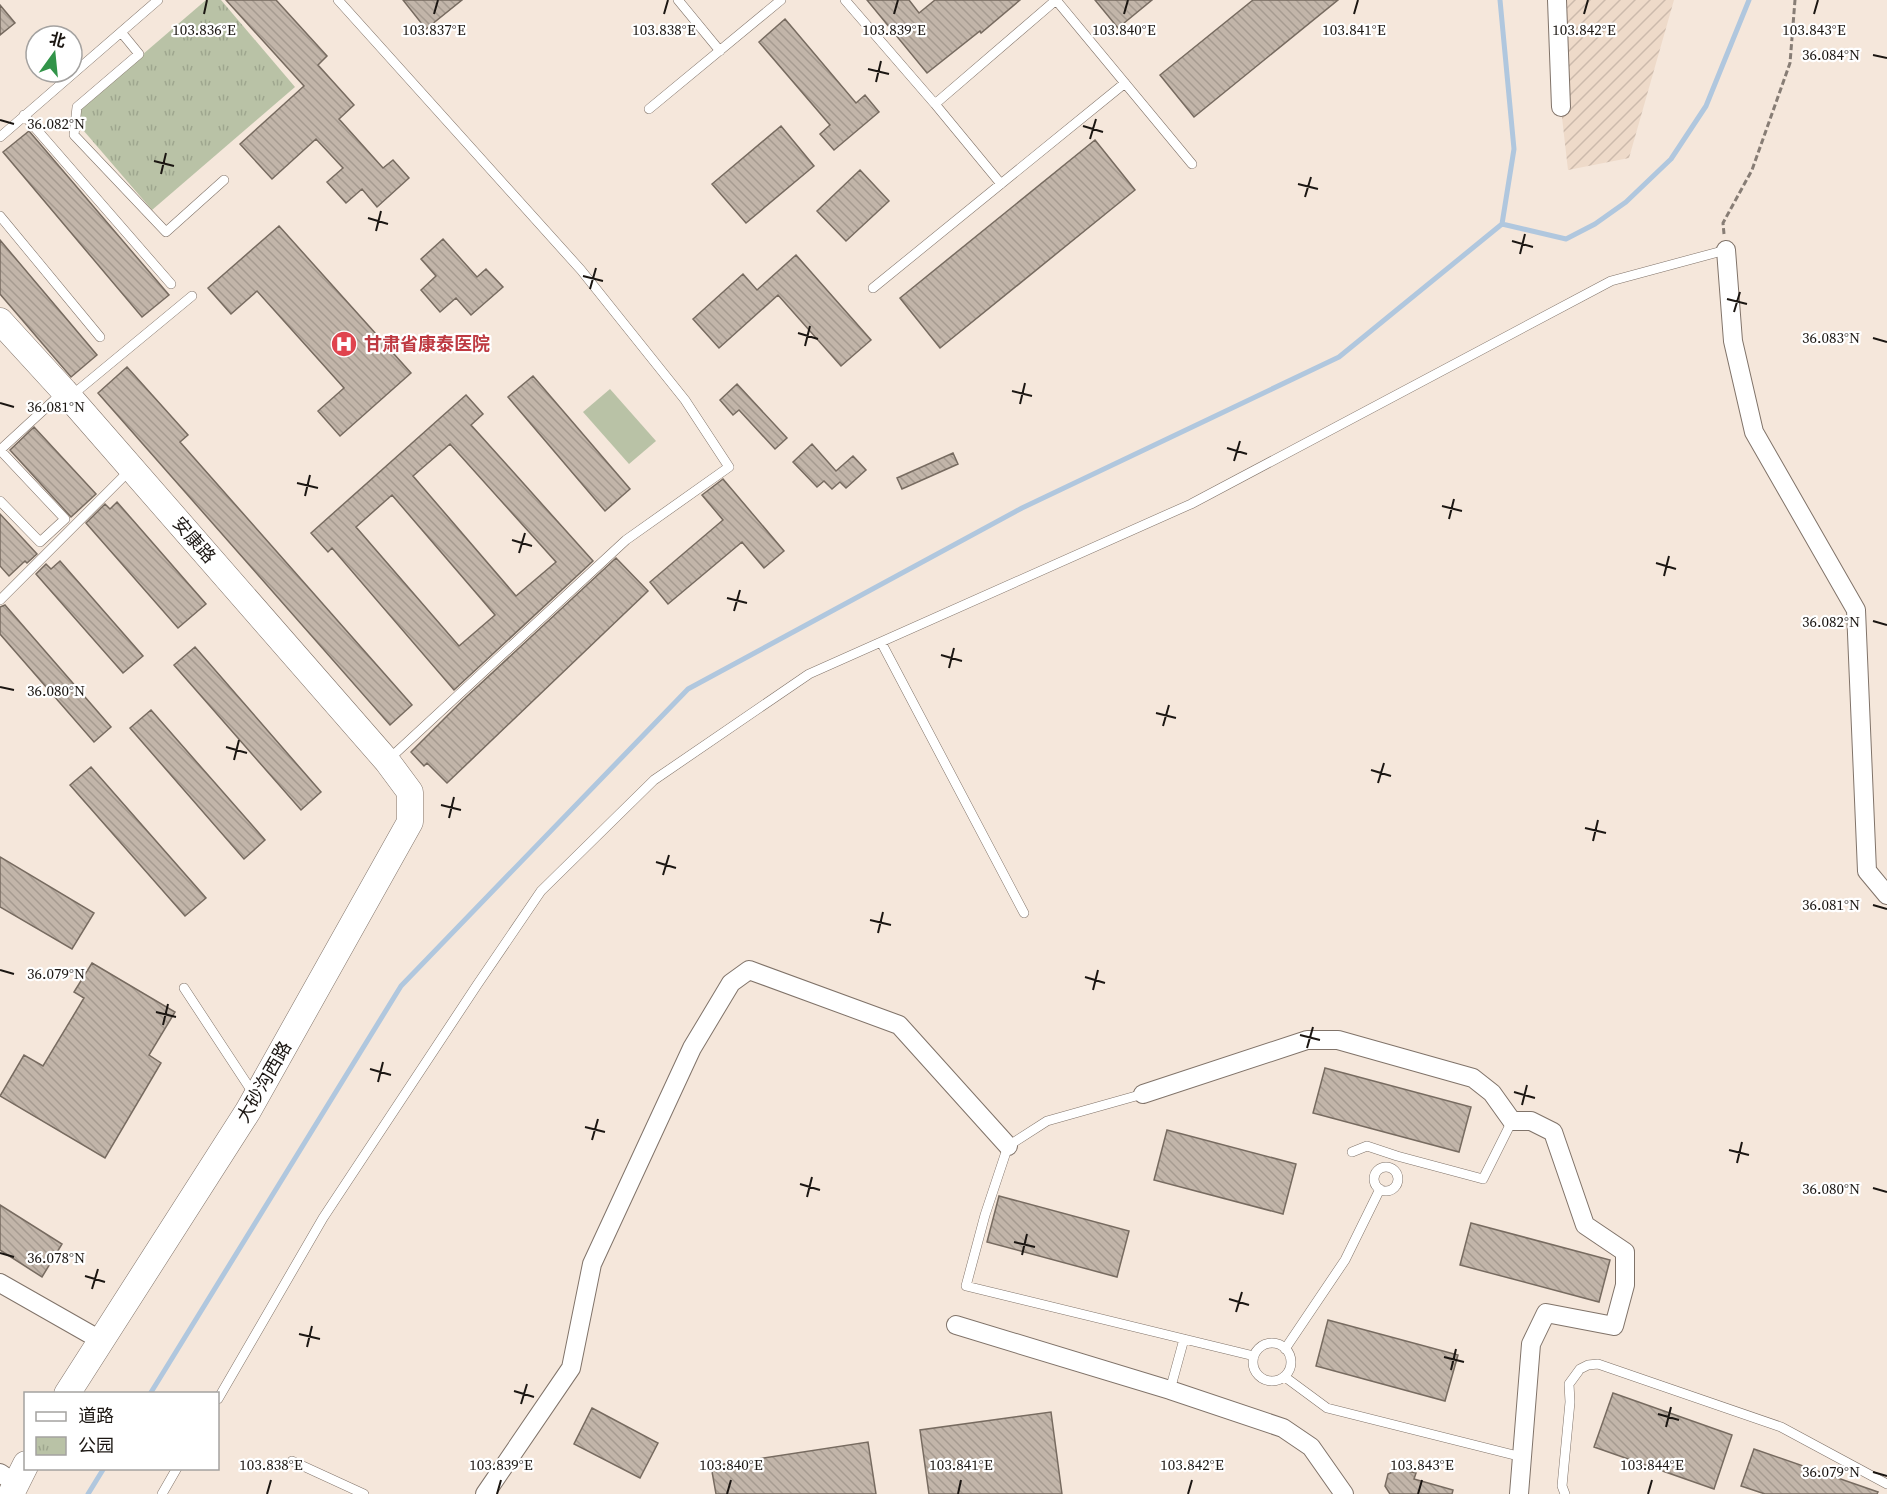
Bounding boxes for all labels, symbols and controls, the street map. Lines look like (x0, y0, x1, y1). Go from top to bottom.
text: 103.836°E (172, 19, 236, 40)
text: 103.837°E (402, 19, 466, 40)
text: 103.838°E (632, 19, 696, 40)
text: 103.839°E (862, 19, 926, 40)
text: 103.840°E (1092, 19, 1156, 40)
text: 103.841°E (1322, 19, 1386, 40)
text: 103.842°E (1552, 19, 1616, 40)
text: 103.843°E (1782, 19, 1846, 40)
north arrow (24, 24, 84, 84)
text: 北 (47, 27, 68, 52)
text: 36.084°N (1802, 44, 1860, 65)
text: 36.082°N (27, 113, 85, 134)
text: 36.083°N (1802, 327, 1860, 348)
hospital icon: 甘肃省康泰医院 (329, 329, 359, 359)
place label: 甘肃省康泰医院 (364, 331, 490, 356)
text: 36.081°N (27, 396, 85, 417)
street label: 安康路 (167, 511, 222, 568)
text: 36.082°N (1802, 611, 1860, 632)
text: 36.080°N (27, 680, 85, 701)
text: 36.081°N (1802, 894, 1860, 915)
text: 36.079°N (27, 963, 85, 984)
street label: 大砂沟西路 (230, 1037, 297, 1127)
text: 36.080°N (1802, 1178, 1860, 1199)
text: 36.078°N (27, 1247, 85, 1268)
legend (24, 1392, 219, 1470)
text: 道路 (78, 1403, 114, 1428)
text: 公园 (78, 1433, 114, 1458)
text: 103.838°E (239, 1454, 303, 1475)
text: 103.839°E (469, 1454, 533, 1475)
text: 103.840°E (699, 1454, 763, 1475)
text: 103.841°E (929, 1454, 993, 1475)
text: 103.842°E (1160, 1454, 1224, 1475)
text: 103.843°E (1390, 1454, 1454, 1475)
text: 103.844°E (1620, 1454, 1684, 1475)
text: 36.079°N (1802, 1461, 1860, 1482)

